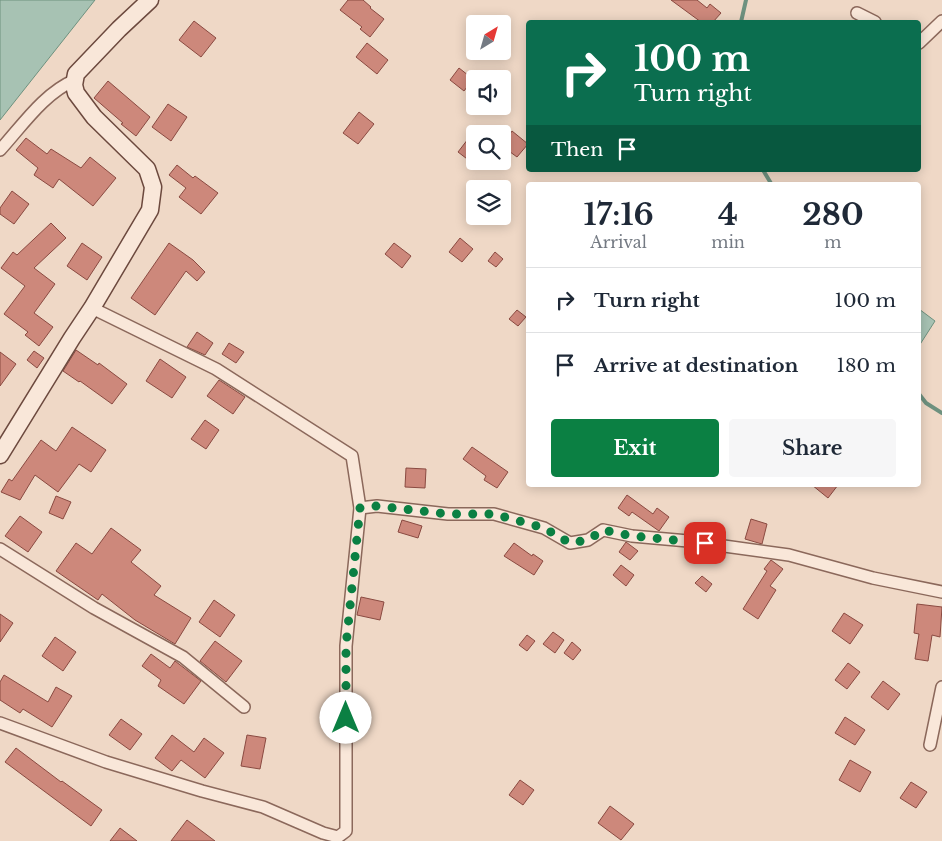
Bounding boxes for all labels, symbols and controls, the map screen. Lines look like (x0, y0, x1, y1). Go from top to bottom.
north arrow (466, 15, 511, 60)
map controls (466, 15, 511, 225)
text: 100 m (634, 37, 750, 80)
icon: right (551, 40, 616, 105)
button: sound (466, 70, 511, 115)
text: Turn right (634, 80, 752, 107)
button: search (466, 125, 511, 170)
icon: arrive (613, 135, 641, 163)
text: Then (551, 138, 603, 161)
button: layers (466, 180, 511, 225)
text: 17:16 (583, 196, 654, 233)
text: 4 (718, 196, 738, 233)
text: 280 (802, 196, 864, 233)
text: Arrival (590, 232, 647, 252)
text: min (711, 232, 745, 252)
text: m (824, 232, 842, 252)
icon: right (551, 286, 579, 314)
text: Turn right (594, 289, 700, 312)
text: 100 m (835, 289, 896, 312)
icon: arrive (551, 351, 579, 379)
text: Arrive at destination (594, 354, 798, 377)
text: 180 m (837, 354, 896, 377)
button: Exit (551, 419, 719, 477)
button: Share (729, 419, 896, 477)
pin (684, 522, 726, 564)
icon: arrive (691, 529, 719, 557)
position arrow (319, 691, 371, 743)

